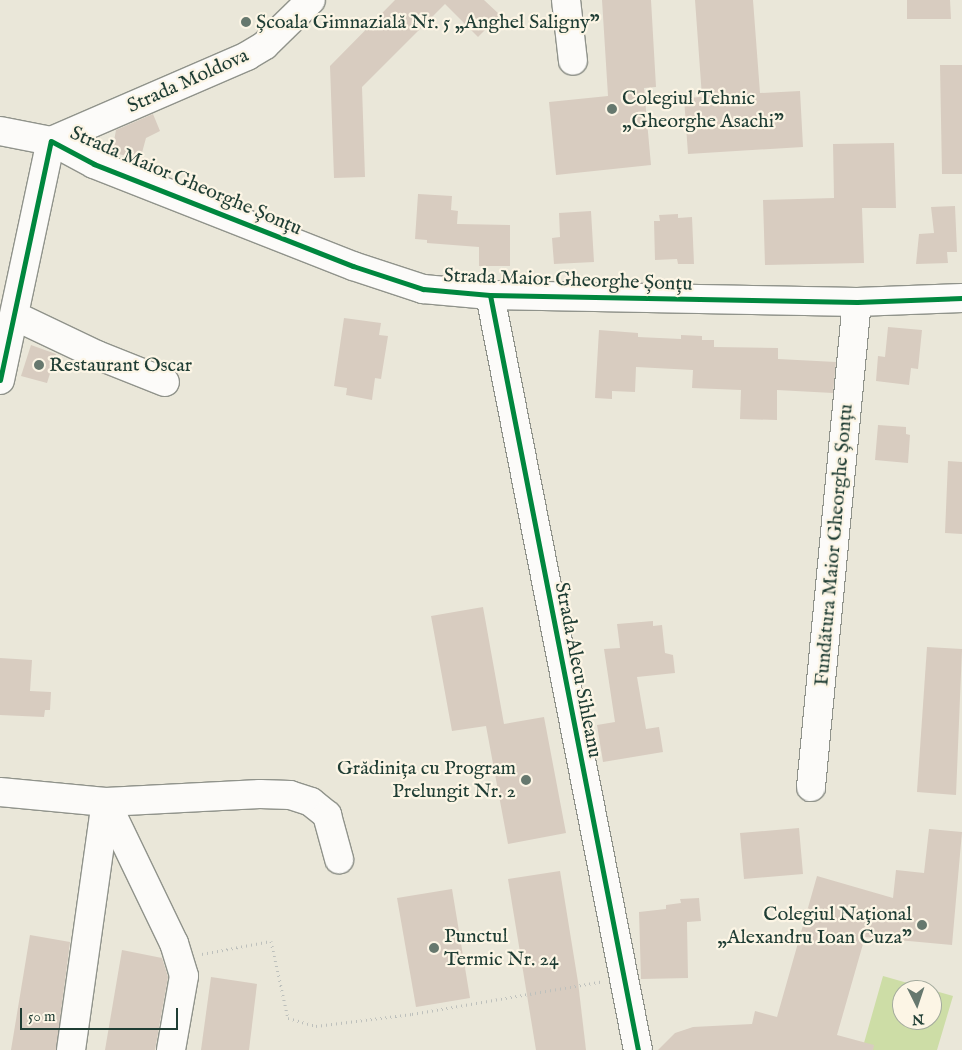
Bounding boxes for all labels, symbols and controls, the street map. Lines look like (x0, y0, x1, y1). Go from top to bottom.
place label: Școala Gimnazială Nr. 5 „Anghel Saligny" (256, 10, 600, 34)
marker: Școala Gimnazială Nr. 5 „Anghel Saligny" (240, 16, 252, 28)
street label: Strada Moldova (124, 44, 252, 118)
place label: Colegiul Tehnic „Gheorghe Asachi” (622, 86, 784, 133)
marker: Colegiul Tehnic „Gheorghe Asachi” (606, 103, 618, 115)
street label: Strada Maior Gheorghe Șonțu (66, 121, 306, 241)
street label: Strada Maior Gheorghe Șonțu (443, 264, 693, 296)
place label: Restaurant Oscar (49, 353, 192, 377)
marker: Restaurant Oscar (33, 359, 45, 371)
street label: Fundătura Maior Gheorghe Șonțu (810, 403, 858, 687)
street label: Strada Alecu Sihleanu (549, 580, 607, 760)
place label: Grădinița cu Program Prelungit Nr. 2 (337, 756, 516, 803)
marker: Grădinița cu Program Prelungit Nr. 2 (520, 774, 532, 786)
place label: Colegiul Național „Alexandru Ioan Cuza" (717, 902, 912, 949)
marker: Colegiul Național „Alexandru Ioan Cuza" (916, 919, 928, 931)
place label: Punctul Termic Nr. 24 (444, 924, 559, 971)
marker: Punctul Termic Nr. 24 (428, 942, 440, 954)
north arrow (892, 980, 942, 1030)
scale bar (22, 998, 180, 1030)
text: 50 m (28, 1007, 56, 1026)
text: N (911, 1010, 925, 1028)

